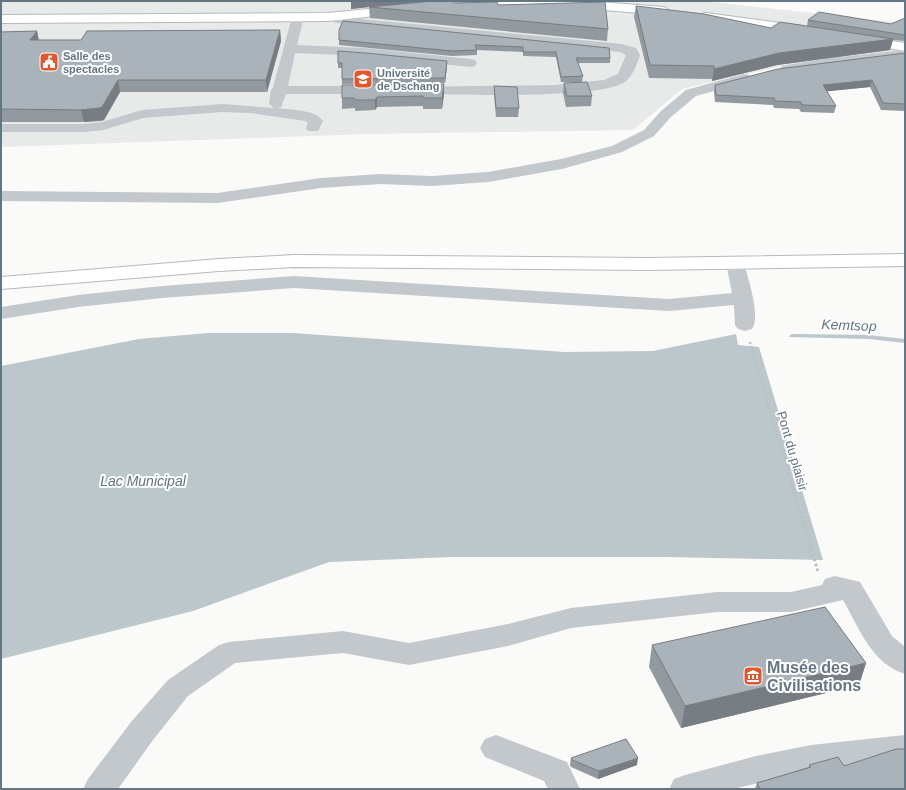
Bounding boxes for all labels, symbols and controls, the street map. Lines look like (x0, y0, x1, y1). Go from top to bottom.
place label: Salle des spectacles (63, 50, 119, 75)
public building icon: Salle des spectacles (38, 51, 60, 73)
place label: Université de Dschang (377, 67, 439, 92)
school or university icon: Université de Dschang (352, 68, 374, 90)
water label: Kemtsop (821, 316, 877, 334)
street label: Pont du plaisir (774, 409, 811, 493)
water label: Lac Municipal (100, 473, 187, 489)
place label: Musée des Civilisations (767, 659, 861, 694)
museum icon: Musée des Civilisations (742, 665, 764, 687)

